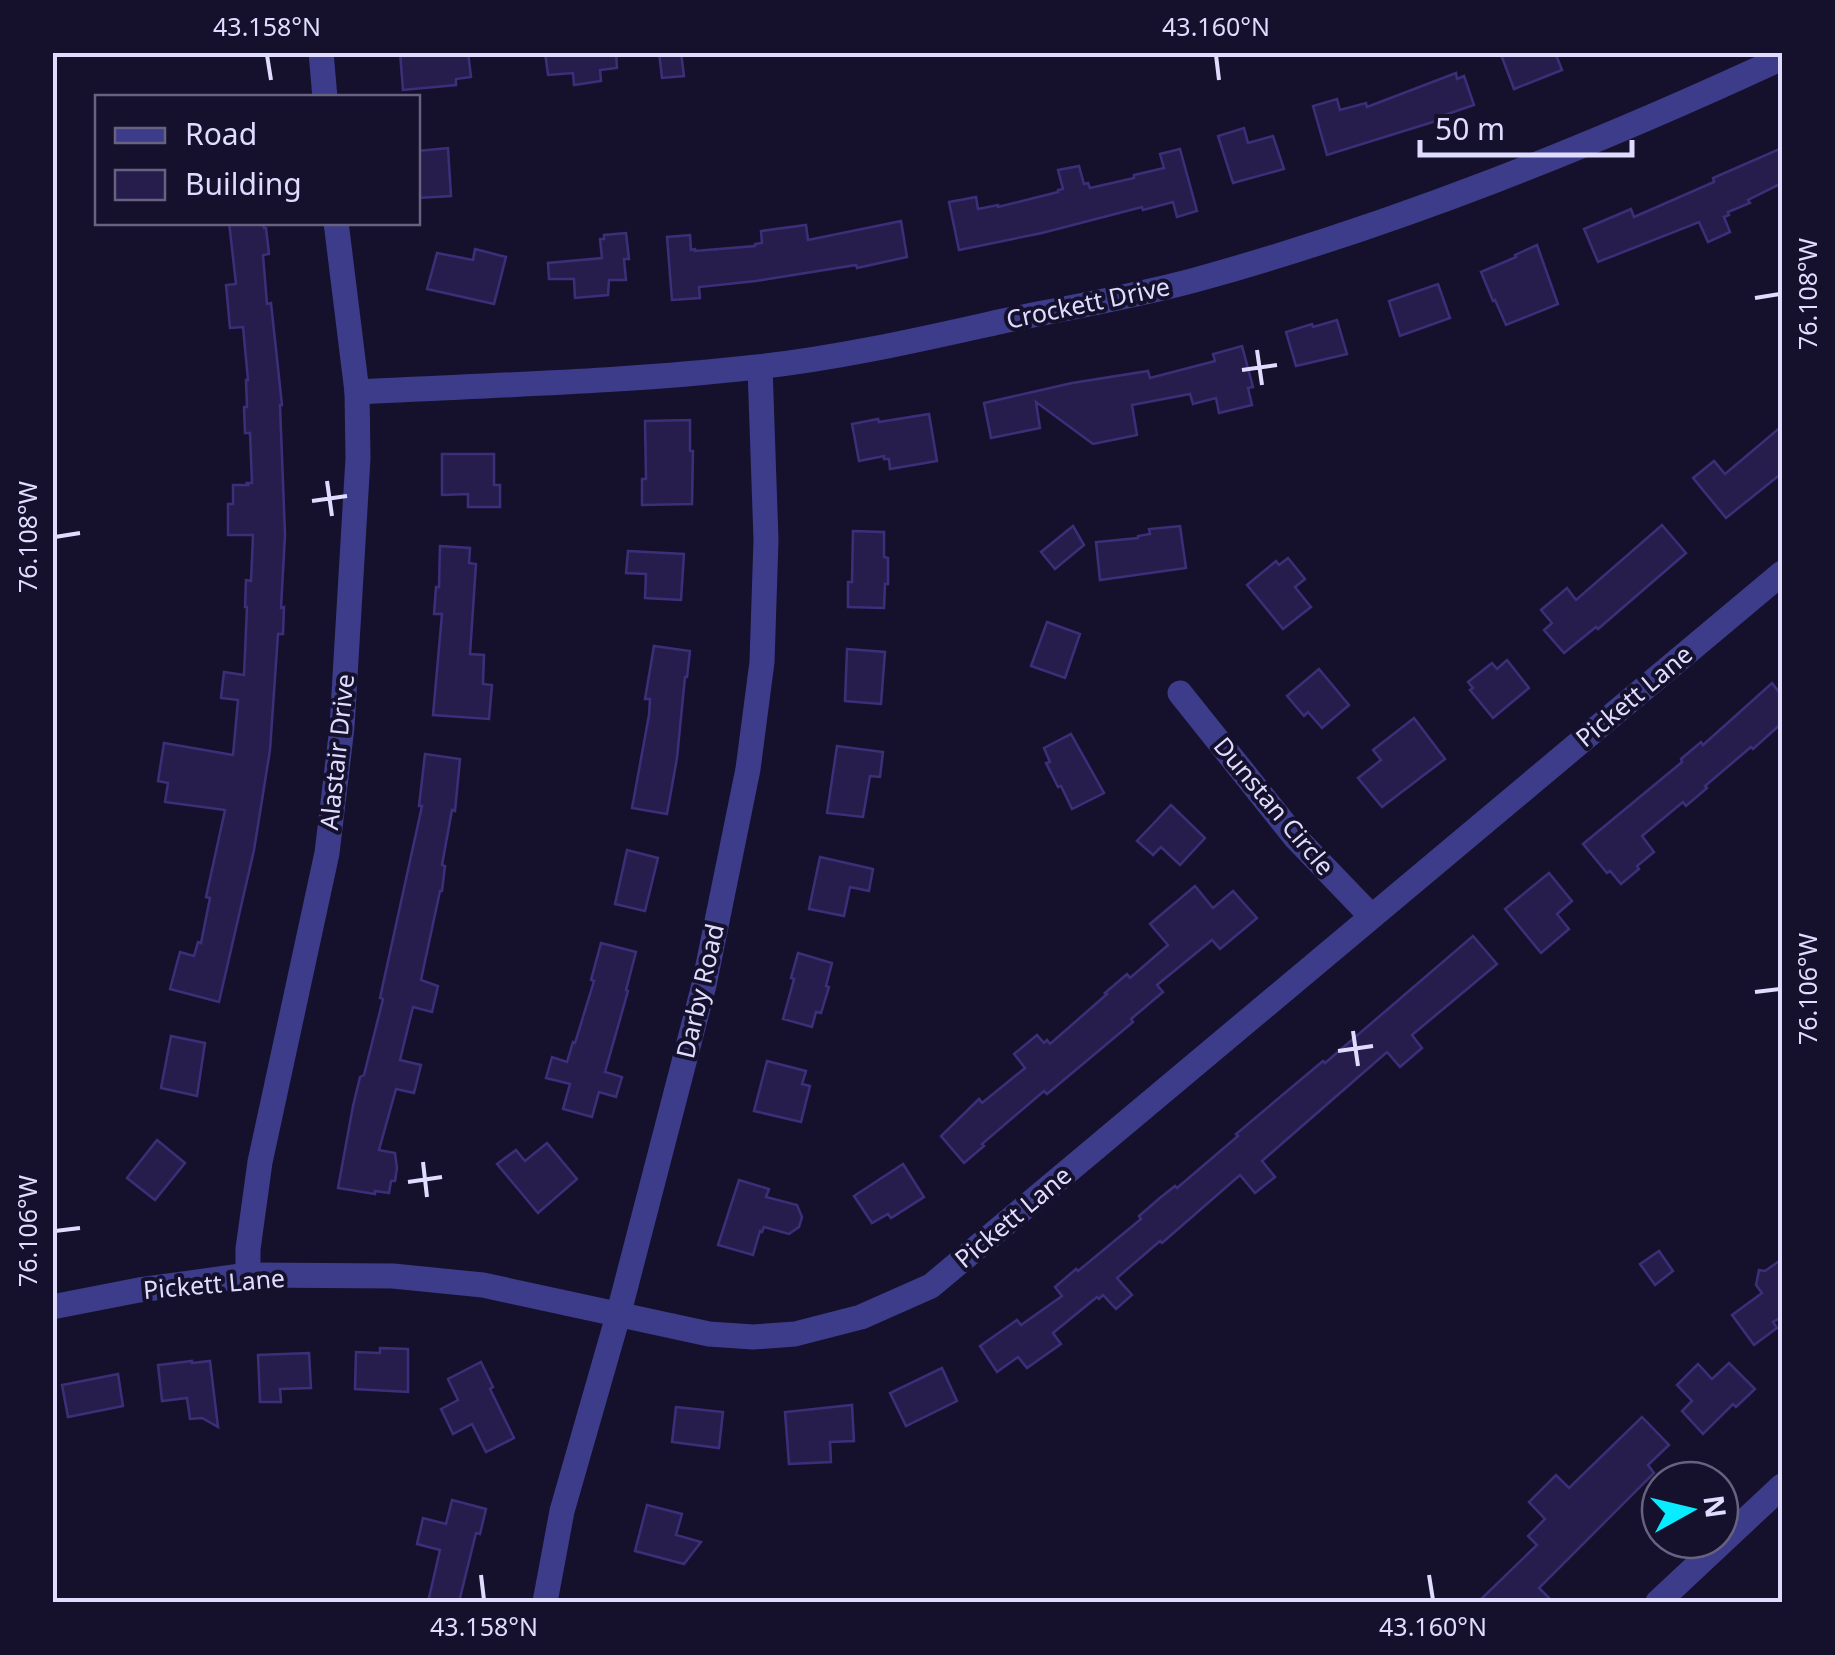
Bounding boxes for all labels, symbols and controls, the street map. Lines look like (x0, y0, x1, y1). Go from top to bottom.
text: 43.158°N (213, 9, 321, 43)
text: 43.160°N (1162, 9, 1270, 43)
legend (95, 95, 420, 225)
scale bar (1420, 95, 1632, 157)
text: 50 m (1435, 108, 1505, 149)
text: Road (185, 113, 257, 154)
text: Building (185, 163, 302, 204)
text: 76.108°W (1790, 238, 1824, 350)
street label: Crockett Drive (1003, 268, 1173, 336)
text: 76.108°W (10, 481, 44, 593)
street label: Pickett Lane (1568, 636, 1699, 754)
street label: Alastair Drive (311, 672, 361, 832)
street label: Dunstan Circle (1207, 729, 1343, 882)
street label: Darby Road (667, 920, 731, 1061)
text: 76.106°W (1790, 933, 1824, 1045)
street label: Pickett Lane (947, 1157, 1078, 1275)
text: 76.106°W (10, 1175, 44, 1287)
street label: Pickett Lane (142, 1260, 286, 1306)
north arrow (1640, 1460, 1740, 1560)
text: N (1695, 1492, 1736, 1520)
text: 43.158°N (430, 1609, 538, 1643)
text: 43.160°N (1379, 1609, 1487, 1643)

